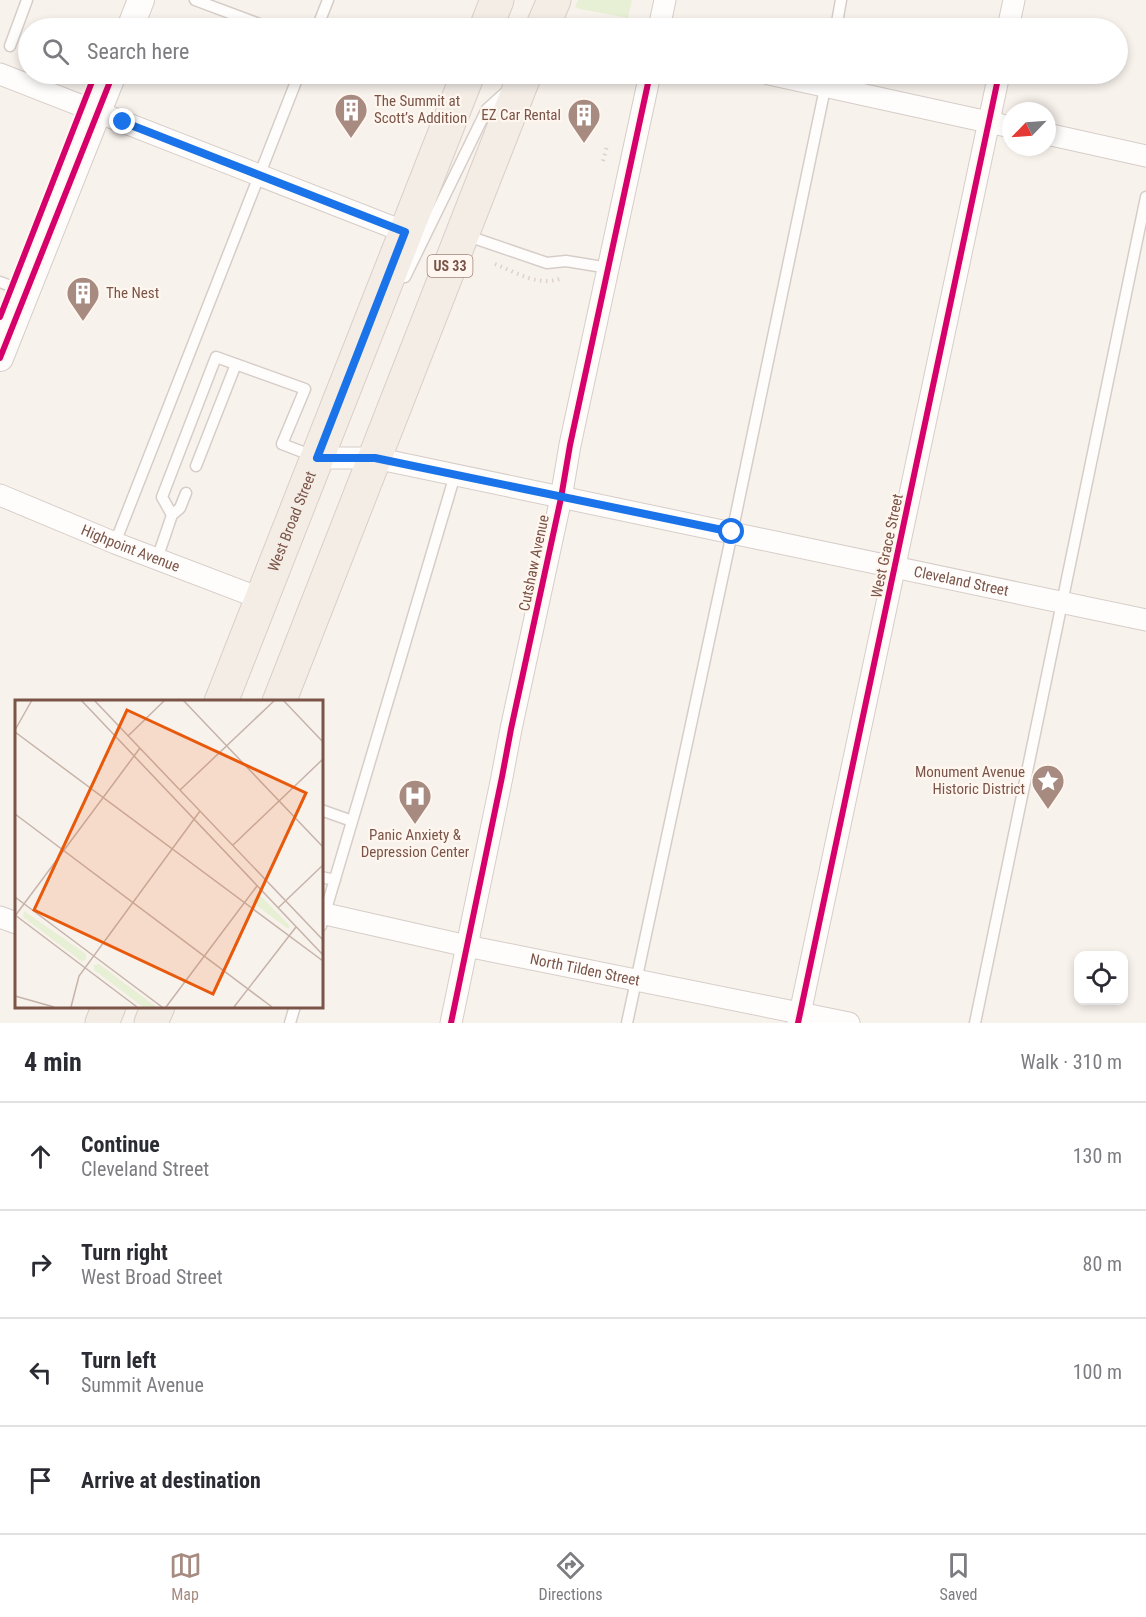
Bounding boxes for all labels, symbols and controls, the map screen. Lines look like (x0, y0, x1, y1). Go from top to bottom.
search box (18, 18, 1128, 84)
icon: search (39, 35, 72, 68)
text: Search here (87, 39, 189, 64)
building icon: The Summit at Scott’s Addition (333, 92, 369, 139)
place label: The Summit at Scott’s Addition (374, 92, 467, 127)
building icon: EZ Car Rental (566, 97, 602, 144)
north arrow (1002, 102, 1056, 156)
place label: EZ Car Rental (481, 106, 561, 124)
route end (109, 108, 135, 134)
road number: US 33 (428, 255, 472, 277)
building icon: The Nest (65, 275, 101, 322)
place label: The Nest (106, 284, 159, 302)
street label: West Broad Street (264, 469, 320, 574)
street label: West Grace Street (867, 492, 907, 600)
street label: Cutshaw Avenue (515, 513, 553, 613)
route start (718, 518, 744, 544)
street label: Highpoint Avenue (79, 521, 182, 576)
street label: Cleveland Street (912, 562, 1010, 600)
inset map (15, 700, 322, 1008)
place label: Monument Avenue Historic District (915, 763, 1025, 798)
place icon: Monument Avenue Historic District (1030, 763, 1066, 810)
hospital icon: Panic Anxiety & Depression Center (397, 778, 433, 825)
place label: Panic Anxiety & Depression Center (361, 826, 470, 861)
street label: North Tilden Street (528, 950, 641, 990)
map controls (1074, 951, 1128, 1005)
button: locate (1074, 951, 1128, 1005)
text: 4 min (24, 1047, 82, 1077)
text: Walk · 310 m (1021, 1050, 1122, 1074)
text: Continue (81, 1132, 160, 1157)
icon: ahead (24, 1140, 57, 1173)
text: 130 m (1073, 1144, 1122, 1168)
text: Cleveland Street (81, 1157, 209, 1181)
text: Turn right (81, 1240, 168, 1265)
icon: right (24, 1248, 57, 1281)
text: 80 m (1083, 1252, 1122, 1276)
text: West Broad Street (81, 1265, 223, 1289)
text: Turn left (81, 1348, 156, 1373)
icon: left (24, 1356, 57, 1389)
text: 100 m (1073, 1360, 1122, 1384)
text: Summit Avenue (81, 1373, 204, 1397)
icon: arrive (24, 1464, 57, 1497)
text: Arrive at destination (81, 1468, 261, 1493)
tab: Map (169, 1549, 202, 1604)
tab: Directions (539, 1549, 602, 1604)
tab: Saved (939, 1549, 977, 1604)

